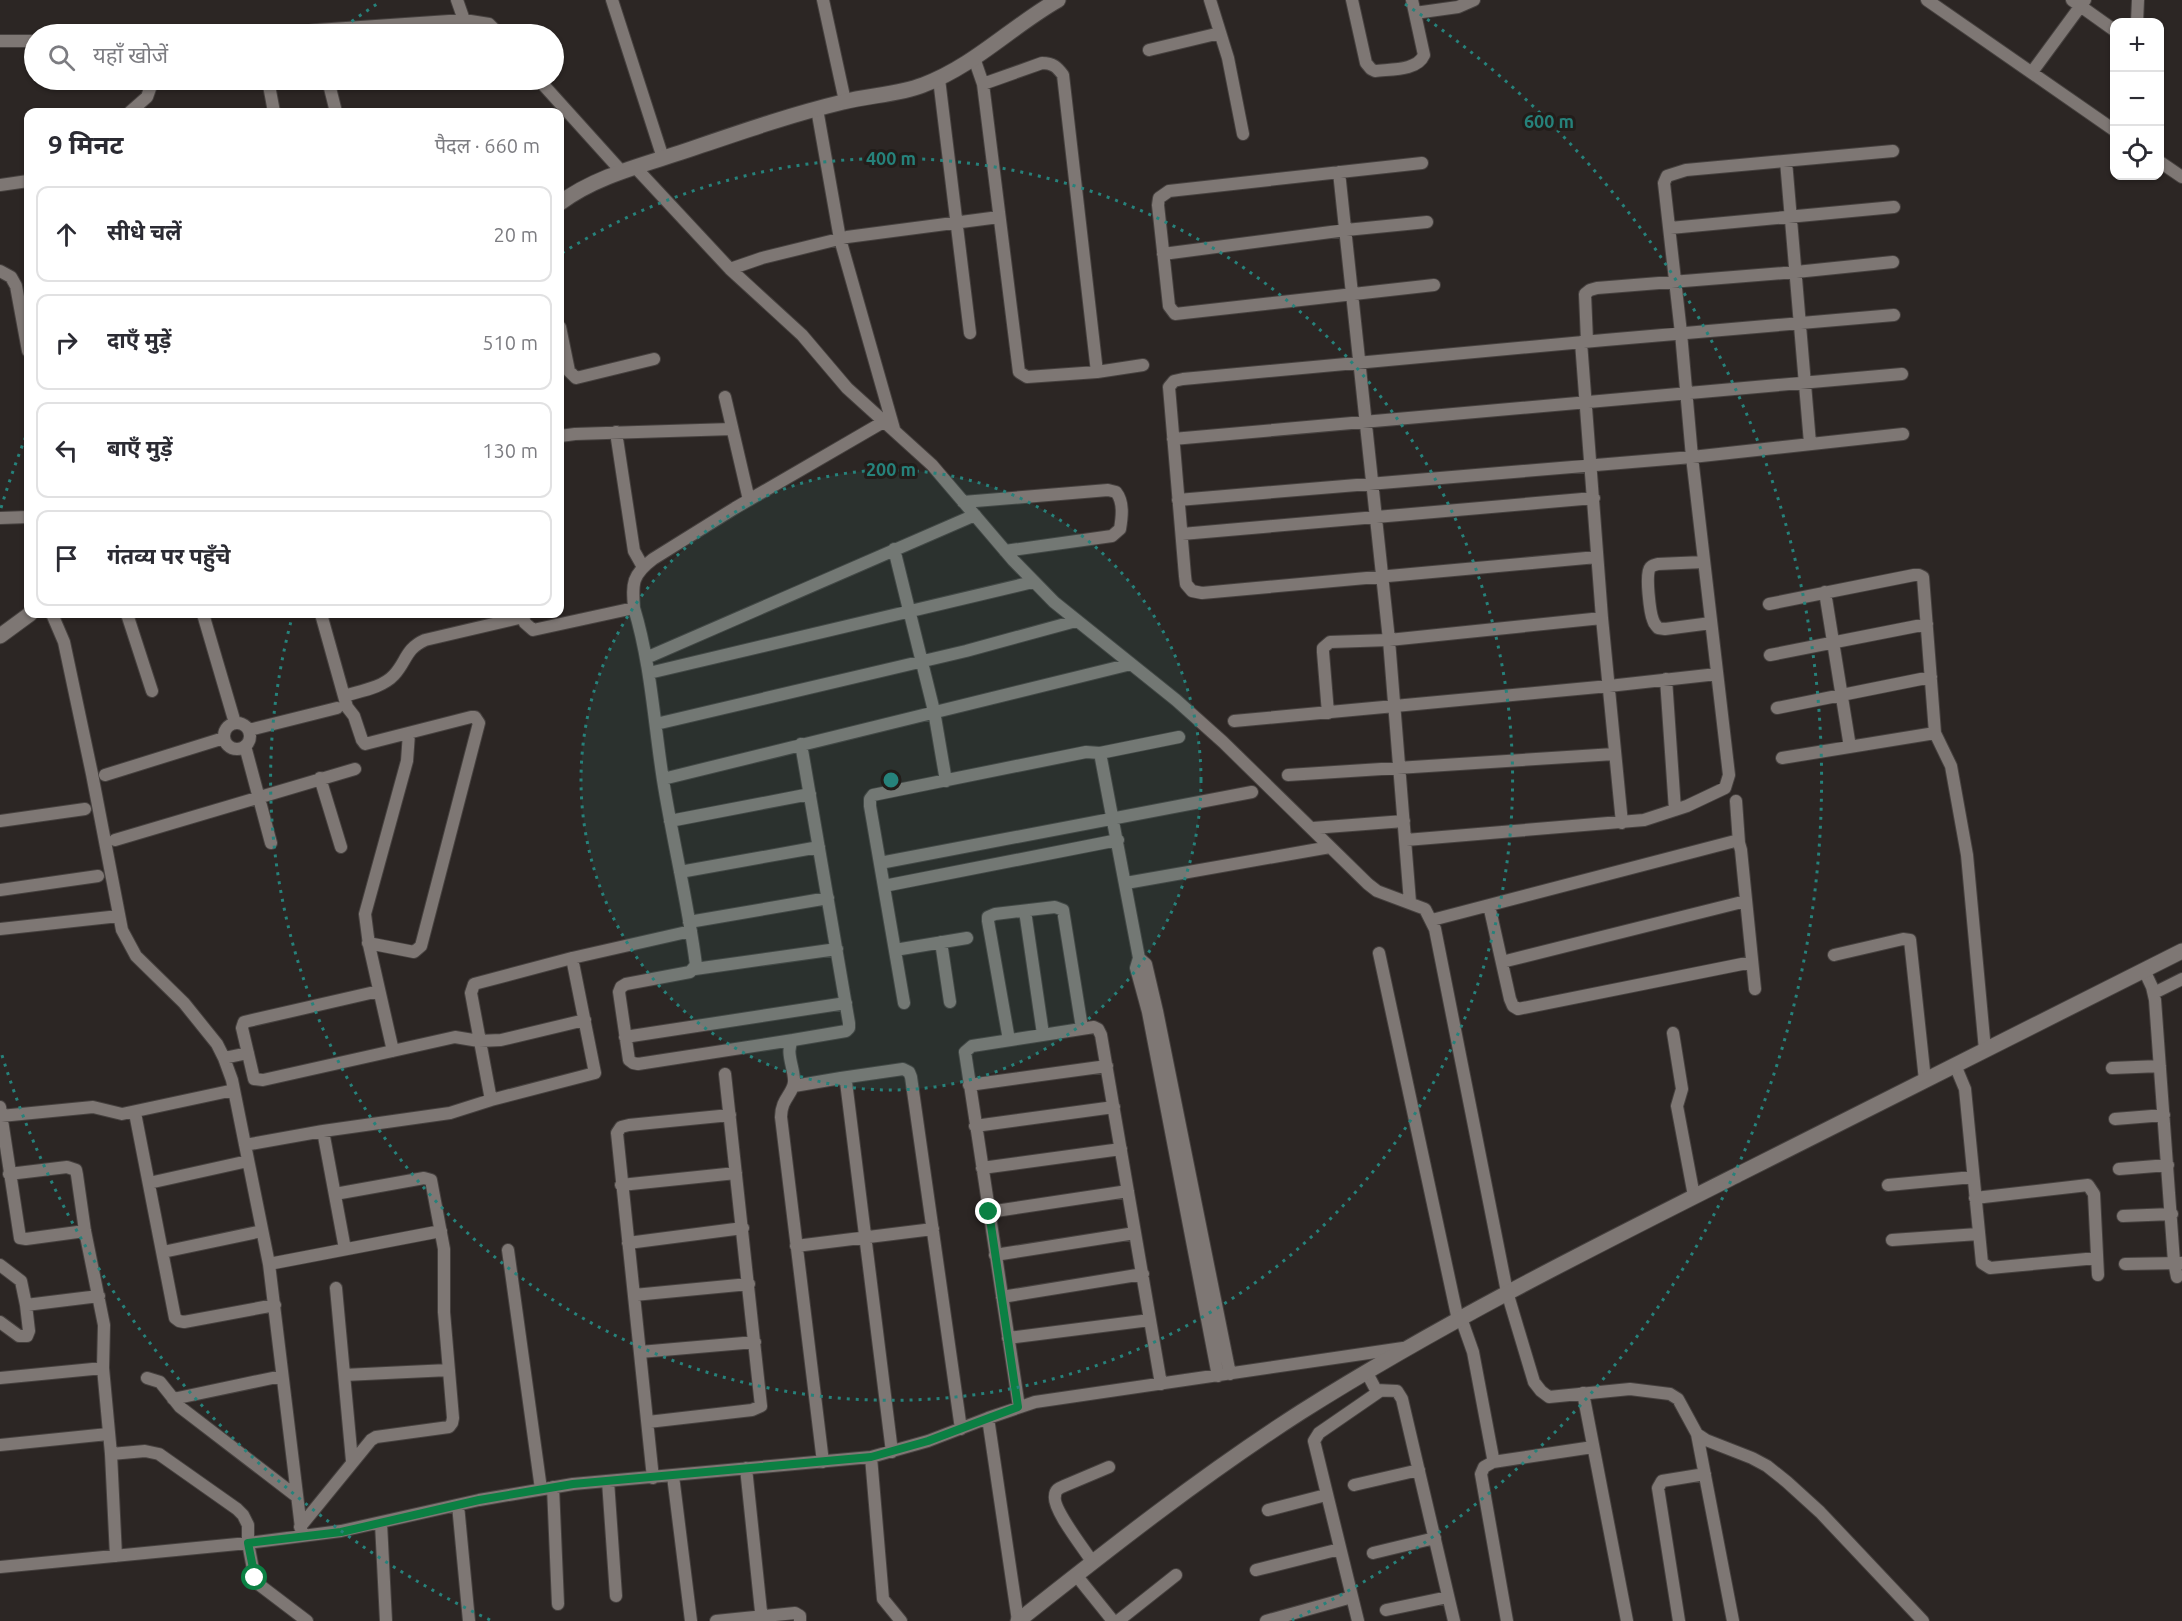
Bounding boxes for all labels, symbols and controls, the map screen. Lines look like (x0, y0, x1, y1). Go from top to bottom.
map controls (2110, 18, 2164, 180)
button: + (2110, 18, 2164, 72)
search box (24, 24, 564, 90)
icon: search (45, 41, 78, 74)
text: यहाँ खोजें (93, 42, 168, 67)
button: − (2110, 72, 2164, 126)
text: 600 m (1524, 111, 1574, 131)
button: locate (2110, 126, 2164, 180)
text: 9 मिनट (48, 130, 123, 159)
text: पैदल · 660 m (435, 134, 540, 157)
text: 400 m (866, 148, 916, 168)
icon: ahead (50, 218, 83, 251)
text: सीधे चलें (107, 219, 182, 244)
text: 20 m (494, 223, 538, 246)
icon: right (50, 326, 83, 359)
text: दाएँ मुड़ें (107, 327, 171, 352)
text: 510 m (482, 331, 538, 354)
icon: left (50, 434, 83, 467)
text: बाएँ मुड़ें (107, 435, 173, 460)
text: 130 m (482, 439, 538, 462)
text: 200 m (866, 459, 916, 479)
icon: arrive (50, 542, 83, 575)
text: गंतव्य पर पहुँचे (107, 543, 231, 568)
centre of rings (881, 770, 901, 790)
route end (975, 1198, 1001, 1224)
route start (241, 1564, 267, 1590)

